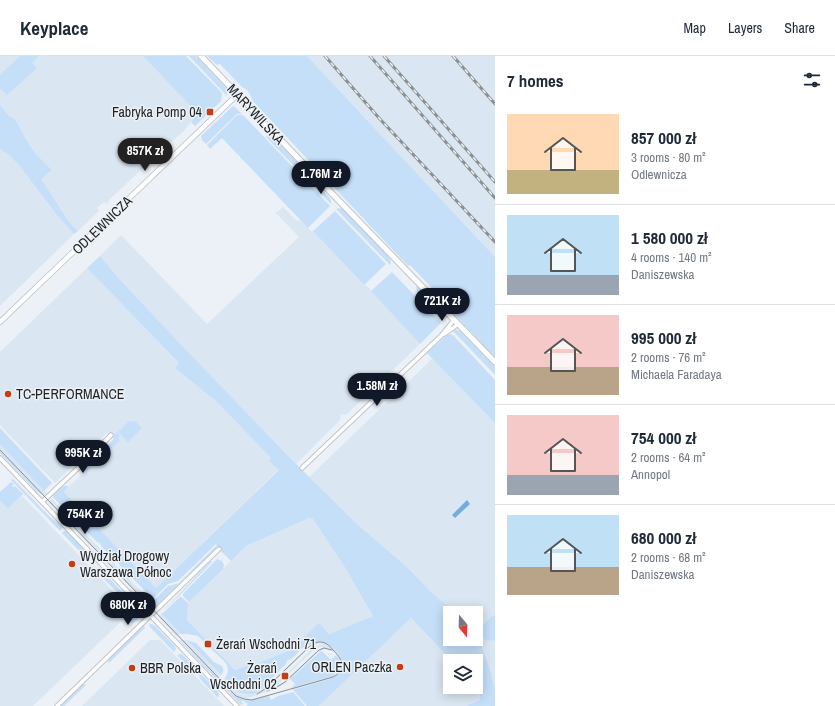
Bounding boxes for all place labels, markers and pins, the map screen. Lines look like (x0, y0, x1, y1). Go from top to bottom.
place label: Fabryka Pomp 04 (112, 103, 203, 121)
marker: Fabryka Pomp 04 (205, 107, 215, 117)
pin: 857K zł (108, 138, 182, 172)
pin: 1.76M zł (280, 161, 362, 195)
pin: 721K zł (405, 288, 479, 322)
pin: 1.58M zł (336, 373, 418, 407)
place label: TC-PERFORMANCE (16, 385, 124, 403)
marker: TC-PERFORMANCE (3, 389, 13, 399)
pin: 995K zł (46, 440, 120, 474)
pin: 754K zł (48, 501, 122, 535)
place label: Wydział Drogowy Warszawa Północ (80, 547, 172, 581)
marker: Wydział Drogowy Warszawa Północ (67, 559, 77, 569)
pin: 680K zł (91, 592, 165, 626)
place label: Żerań Wschodni 71 (216, 635, 317, 653)
marker: Żerań Wschodni 71 (203, 639, 213, 649)
place label: ORLEN Paczka (312, 658, 393, 676)
place label: BBR Polska (140, 659, 202, 677)
place label: Żerań Wschodni 02 (210, 659, 277, 693)
marker: ORLEN Paczka (395, 662, 405, 672)
marker: BBR Polska (127, 663, 137, 673)
marker: Żerań Wschodni 02 (280, 671, 290, 681)

